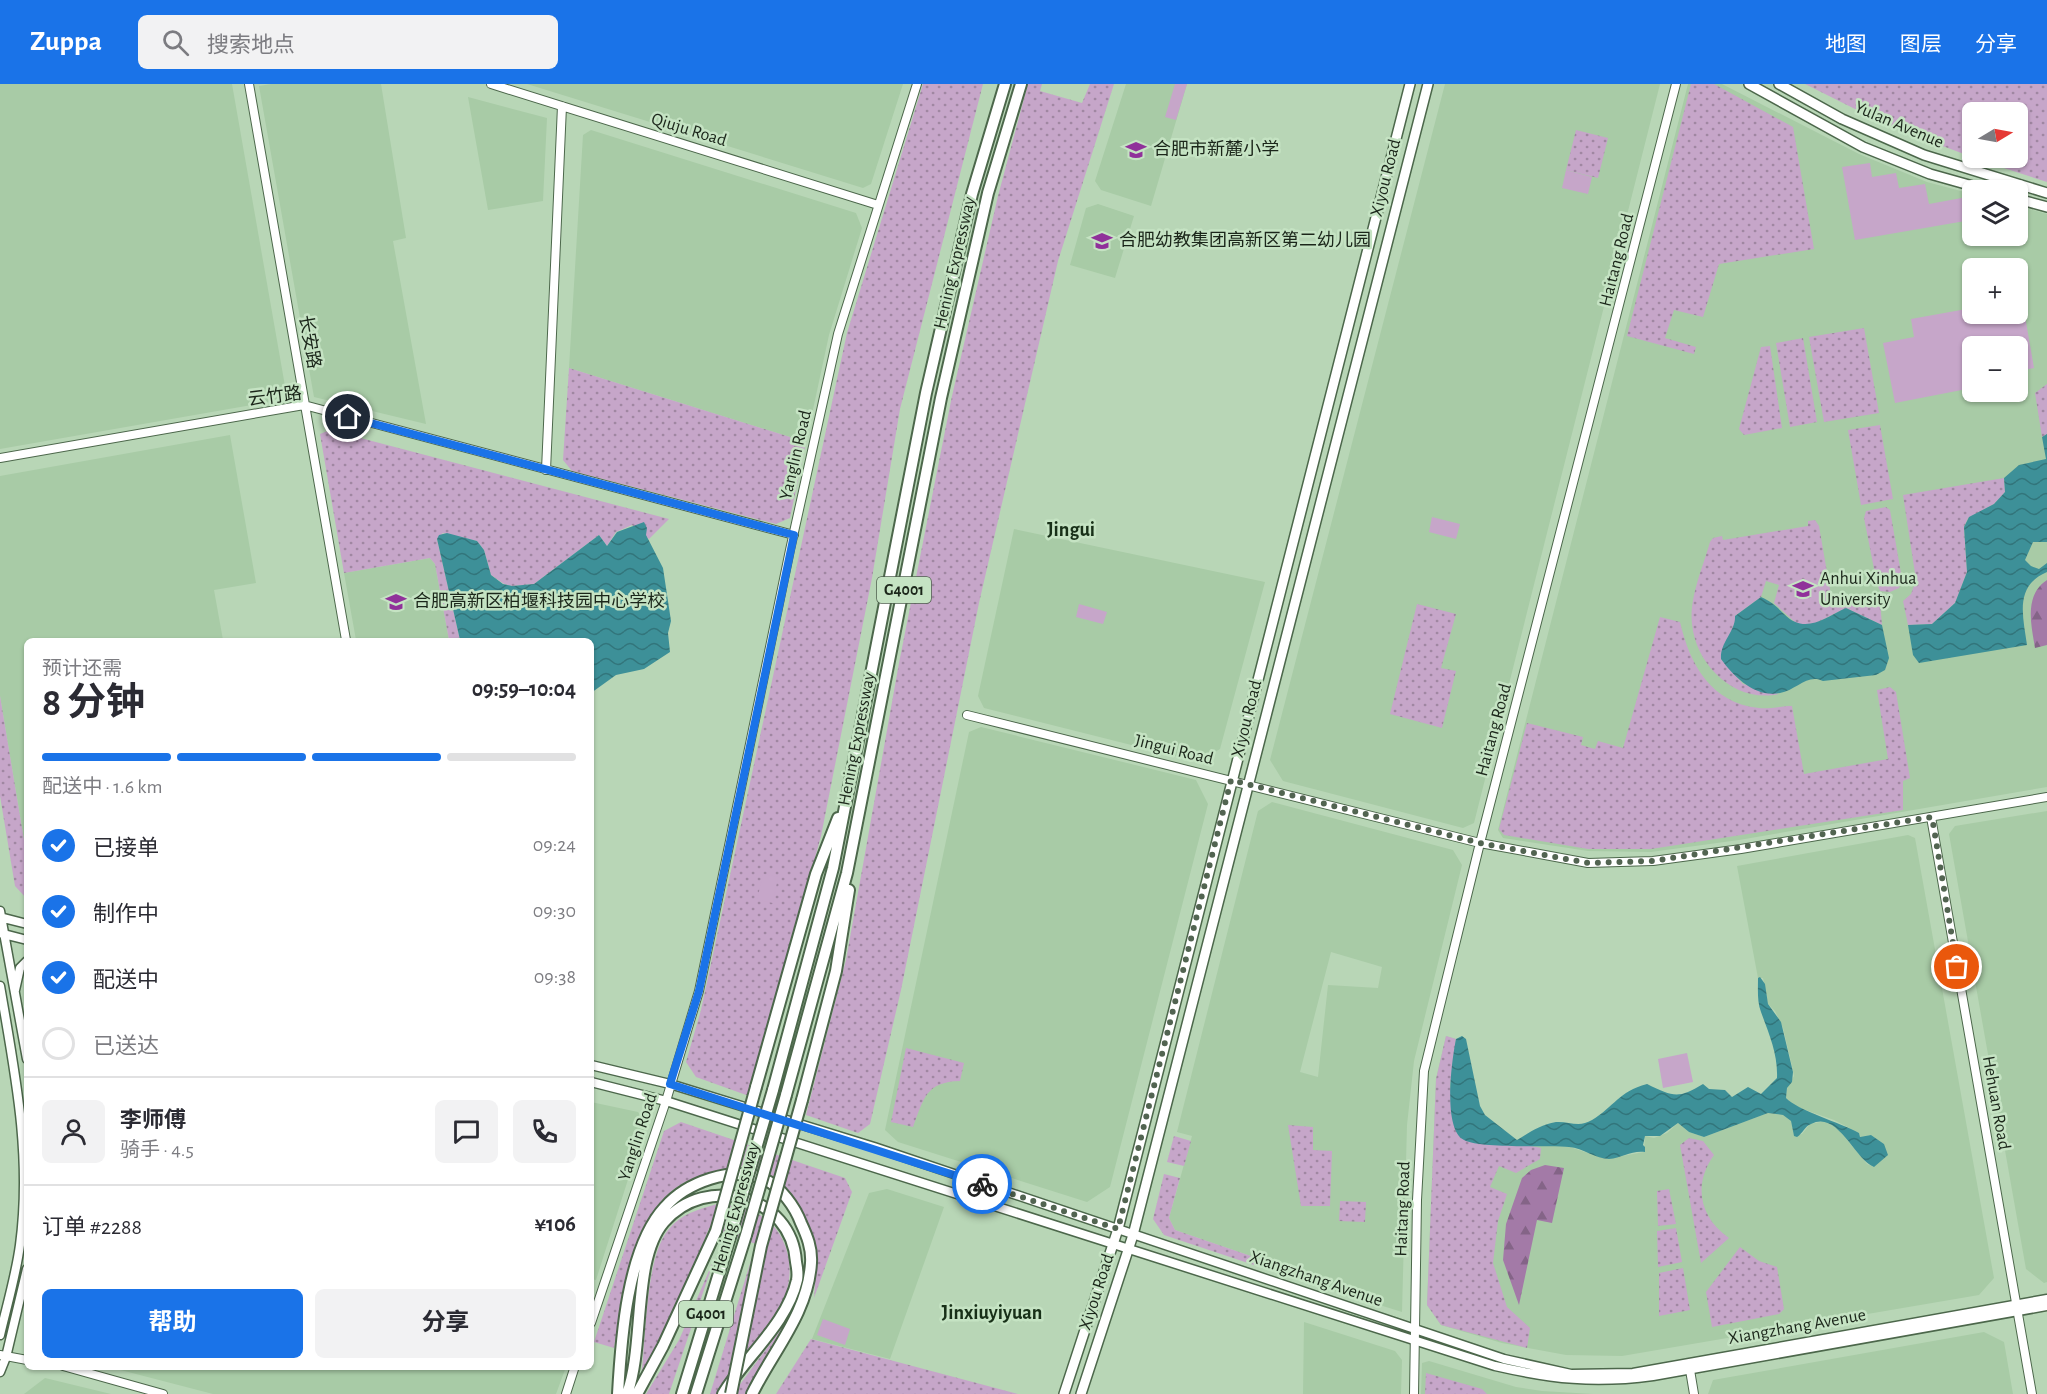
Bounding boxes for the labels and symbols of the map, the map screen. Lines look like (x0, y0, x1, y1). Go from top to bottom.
street label: Yulan Avenue (1852, 98, 1946, 152)
north arrow (1962, 102, 2028, 168)
street label: Qiuju Road (649, 110, 729, 150)
street label: Xiyou Road (1368, 137, 1404, 219)
school or university icon: 合肥市新麓小学 (1124, 138, 1148, 162)
place label: 合肥市新麓小学 (1153, 139, 1279, 159)
street label: Hening Expressway (931, 195, 979, 331)
street label: Haitang Road (1597, 212, 1637, 308)
school or university icon: 合肥幼教集团高新区第二幼儿园 (1090, 229, 1114, 253)
place label: 合肥幼教集团高新区第二幼儿园 (1119, 230, 1371, 250)
street label: 长安路 (295, 314, 325, 370)
street label: 云竹路 (247, 383, 303, 409)
pin (322, 391, 373, 442)
street label: Yanglin Road (777, 408, 815, 502)
district label: Jingui (1047, 520, 1095, 540)
place label: Anhui Xinhua University (1820, 570, 1917, 609)
road number: G4001 (877, 577, 931, 603)
school or university icon: Anhui Xinhua University (1791, 577, 1815, 601)
school or university icon: 合肥高新区柏堰科技园中心学校 (384, 590, 408, 614)
place label: 合肥高新区柏堰科技园中心学校 (413, 591, 665, 611)
street label: Hening Expressway (835, 671, 879, 807)
street label: Xiyou Road (1229, 678, 1265, 760)
street label: Haitang Road (1473, 682, 1515, 778)
street label: Jingui Road (1133, 732, 1215, 768)
pin (1931, 941, 1982, 992)
street label: Hehuan Road (1979, 1055, 2013, 1151)
street label: Yanglin Road (615, 1091, 661, 1183)
street label: Hening Expressway (709, 1140, 763, 1276)
courier (952, 1154, 1012, 1214)
street label: Haitang Road (1392, 1161, 1414, 1257)
street label: Xiangzhang Avenue (1247, 1248, 1385, 1310)
street label: Xiyou Road (1076, 1252, 1118, 1332)
road number: G4001 (679, 1301, 733, 1327)
district label: Jinxiuyiyuan (942, 1303, 1042, 1323)
street label: Xiangzhang Avenue (1727, 1306, 1867, 1348)

